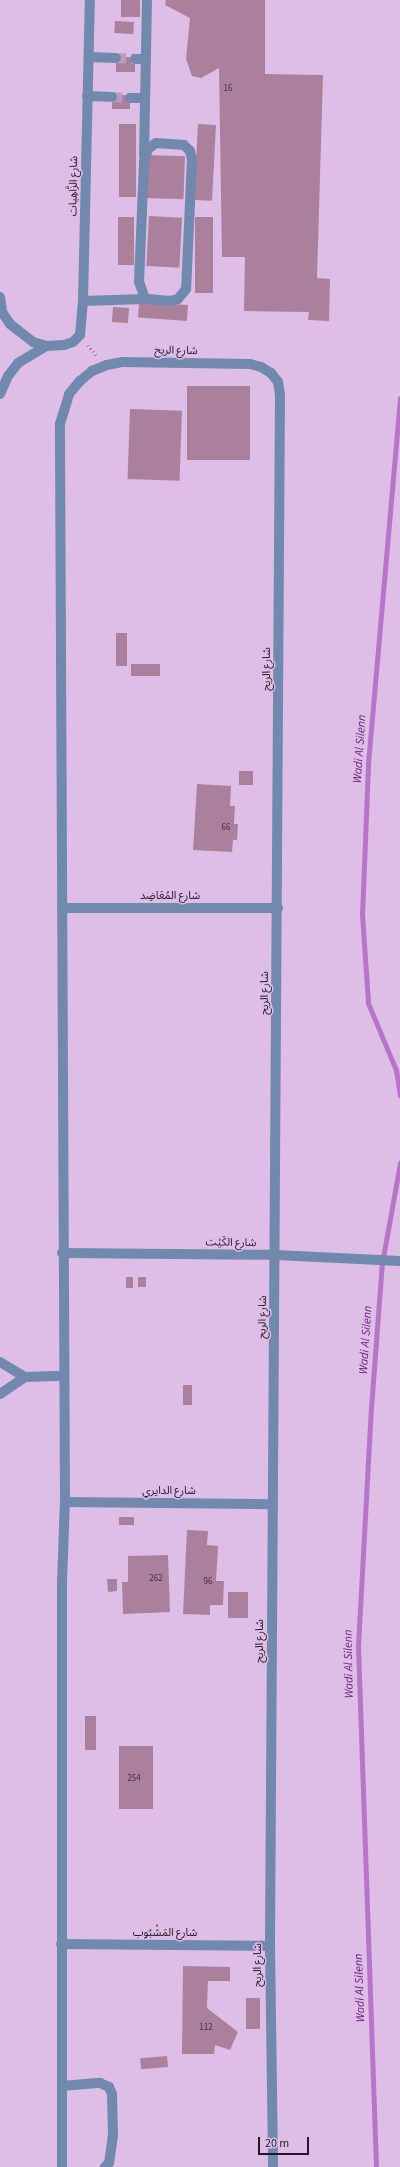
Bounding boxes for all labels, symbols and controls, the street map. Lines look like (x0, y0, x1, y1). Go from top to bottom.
house number: 16 (224, 84, 232, 94)
street label: شارع الزَّاهِيات (67, 156, 81, 216)
street label: شارع الريح (154, 344, 198, 358)
street label: شارع الريح (260, 647, 274, 691)
water label: Wadi Al Silenn (350, 714, 370, 784)
house number: 66 (222, 823, 230, 833)
street label: شارع المُعَاضِد (140, 889, 200, 903)
street label: شارع الريح (258, 971, 272, 1015)
street label: شارع الكَيْت (205, 1236, 257, 1250)
street label: شارع الريح (256, 1295, 270, 1339)
water label: Wadi Al Silenn (356, 1305, 376, 1375)
street label: شارع الدايري (142, 1484, 196, 1498)
house number: 262 (149, 1574, 163, 1584)
house number: 96 (204, 1577, 212, 1587)
street label: شارع الريح (253, 1619, 267, 1663)
water label: Wadi Al Silenn (341, 1629, 357, 1699)
house number: 254 (127, 1774, 141, 1784)
street label: شارع المَشْبُوب (133, 1926, 197, 1940)
street label: شارع الريح (251, 1943, 265, 1987)
water label: Wadi Al Silenn (352, 1953, 368, 2023)
house number: 112 (199, 2023, 213, 2033)
scale bar (260, 2129, 311, 2155)
text: 20 m (265, 2135, 289, 2152)

